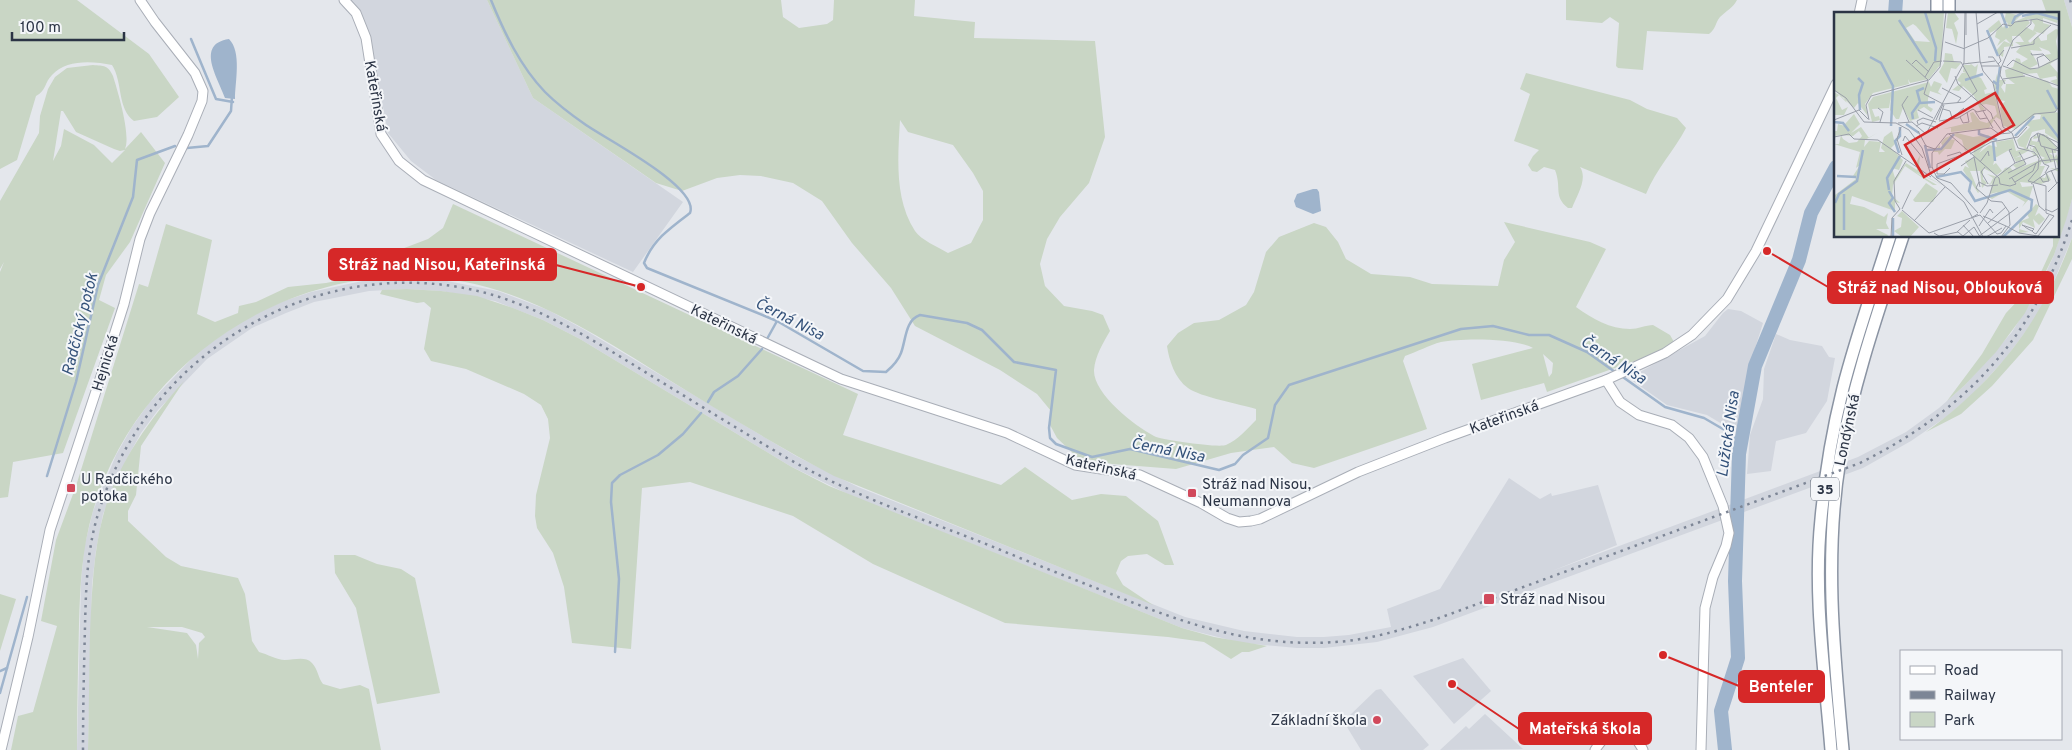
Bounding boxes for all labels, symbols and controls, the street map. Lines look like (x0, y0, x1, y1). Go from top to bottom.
scale bar (12, 10, 125, 42)
inset map (1834, 12, 2060, 238)
text: 100 m (20, 19, 61, 38)
street label: Kateřinská (359, 59, 390, 133)
callout: Stráž nad Nisou, Kateřinská (329, 249, 556, 280)
text: Stráž nad Nisou, Kateřinská (339, 256, 545, 276)
water label: Radčický potok (59, 270, 104, 378)
callout: Stráž nad Nisou, Oblouková (1828, 272, 2053, 303)
text: Stráž nad Nisou, Oblouková (1838, 279, 2042, 299)
water label: Černá Nisa (751, 292, 828, 346)
street label: Kateřinská (687, 301, 760, 350)
water label: Černá Nisa (1576, 330, 1651, 390)
street label: Hejnická (89, 333, 124, 394)
water label: Lužická Nisa (1713, 389, 1745, 479)
street label: Londýnská (1832, 393, 1865, 468)
street label: Kateřinská (1467, 397, 1542, 440)
water label: Černá Nisa (1129, 432, 1207, 468)
street label: Kateřinská (1063, 451, 1138, 486)
place label: U Radčického potoka (81, 471, 173, 507)
place label: Stráž nad Nisou, Neumannova (1202, 476, 1311, 512)
road number: 35 (1811, 478, 1839, 500)
marker: U Radčického potoka (65, 482, 77, 494)
marker: Stráž nad Nisou, Neumannova (1186, 487, 1198, 499)
place label: Stráž nad Nisou (1500, 591, 1605, 610)
marker: Stráž nad Nisou (1482, 592, 1496, 606)
legend (1900, 650, 2062, 740)
text: Road (1944, 662, 1979, 681)
callout: Benteler (1739, 671, 1824, 702)
text: Benteler (1749, 678, 1814, 698)
text: Railway (1944, 687, 1996, 706)
place label: Základní škola (1270, 712, 1367, 731)
text: Park (1944, 712, 1975, 731)
callout: Mateřská škola (1519, 713, 1651, 744)
marker: Základní škola (1371, 714, 1383, 726)
text: Mateřská škola (1529, 720, 1641, 740)

